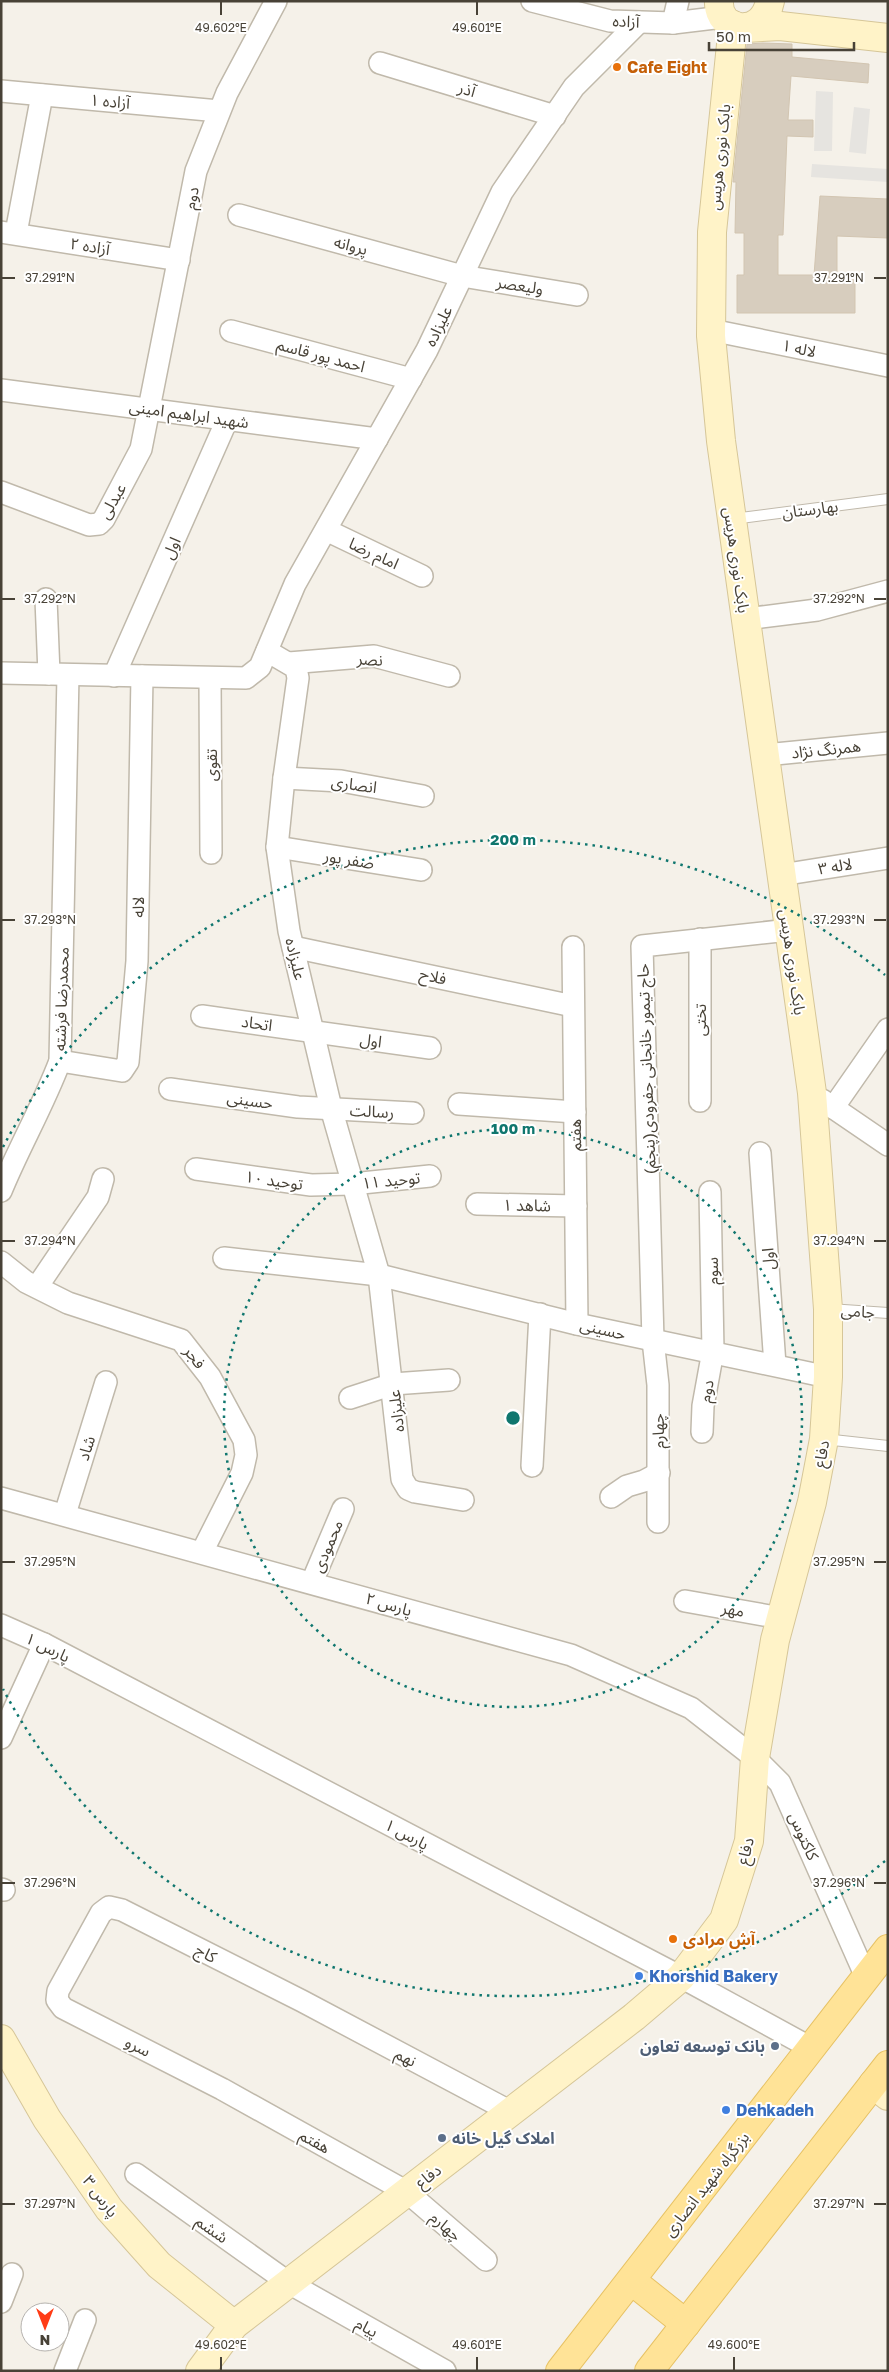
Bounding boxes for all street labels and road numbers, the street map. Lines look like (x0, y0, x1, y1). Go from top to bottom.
street label: آزاده (612, 10, 641, 32)
street label: آذر (455, 77, 479, 101)
street label: آزاده ۱ (89, 89, 132, 113)
street label: بابک نوری هریس (703, 103, 735, 211)
street label: دوم (179, 185, 206, 212)
street label: پروانه (332, 231, 370, 260)
street label: آزاده ۲ (69, 233, 113, 259)
street label: ولیعصر (494, 271, 545, 299)
street label: علیزاده (420, 302, 456, 350)
street label: احمد پور قاسم (274, 334, 367, 379)
street label: لاله ۱ (780, 335, 818, 361)
street label: شهید ابراهیم امینی (127, 396, 250, 435)
street label: عبدلی (94, 480, 130, 522)
street label: بهارستان (781, 496, 839, 522)
street label: بابک نوری هریس (720, 506, 754, 614)
street label: امام رضا (344, 533, 402, 576)
street label: اول (157, 534, 186, 563)
street label: نصر (356, 648, 383, 670)
street label: همرنگ نژاد (790, 735, 862, 763)
street label: تقوی (201, 748, 221, 781)
street label: انصاری (330, 771, 378, 797)
street label: صفر پور (321, 845, 376, 874)
street label: لاله ۳ (816, 853, 854, 879)
street label: لاله (128, 896, 148, 918)
street label: بابک نوری هریس (776, 908, 810, 1016)
street label: علیزاده (281, 936, 311, 982)
street label: محمدرضا فرشته (49, 947, 73, 1051)
street label: فلاح (417, 963, 448, 992)
street label: حاج تیمور خانجانی جفرودی(پنجم) (632, 963, 663, 1175)
street label: تختی (690, 1003, 710, 1036)
street label: اتحاد (240, 1011, 274, 1035)
street label: اول (359, 1029, 383, 1052)
street label: حسینی (226, 1087, 274, 1113)
street label: رسالت (349, 1100, 395, 1122)
street label: هفتم (565, 1119, 588, 1151)
street label: توحید ۱۰ (244, 1166, 305, 1194)
street label: توحید ‍۱۱ (361, 1167, 421, 1193)
street label: شاهد ۱ (503, 1195, 551, 1215)
street label: اول (757, 1247, 780, 1271)
street label: سوم (702, 1257, 725, 1285)
street label: جامی (840, 1300, 876, 1322)
street label: حسینی (578, 1314, 628, 1344)
street label: فجر (179, 1341, 210, 1372)
street label: دوم (694, 1378, 721, 1404)
street label: علیزاده (384, 1389, 408, 1433)
street label: چهارم (648, 1413, 671, 1449)
street label: شاد (73, 1433, 99, 1463)
street label: دفاع (809, 1439, 836, 1470)
street label: محمودی (307, 1517, 347, 1575)
street label: پارس ۲ (363, 1588, 415, 1621)
street label: مهر (719, 1597, 746, 1621)
street label: پارس ۱ (22, 1628, 74, 1667)
street label: کاکتوس (785, 1809, 824, 1864)
street label: پارس ۱ (381, 1814, 433, 1855)
street label: دفاع (732, 1835, 761, 1868)
street label: کاج (191, 1939, 220, 1970)
street label: سرو (122, 2031, 154, 2061)
street label: نهم (390, 2043, 420, 2074)
street label: هفتم (295, 2124, 334, 2160)
street label: بزرگراه شهید انصاری (659, 2127, 753, 2241)
street label: دفاع (411, 2160, 447, 2195)
street label: پارس ۳ (78, 2171, 123, 2222)
street label: چهارم (424, 2207, 466, 2247)
street label: ششم (190, 2211, 232, 2250)
street label: پیام (351, 2313, 382, 2344)

